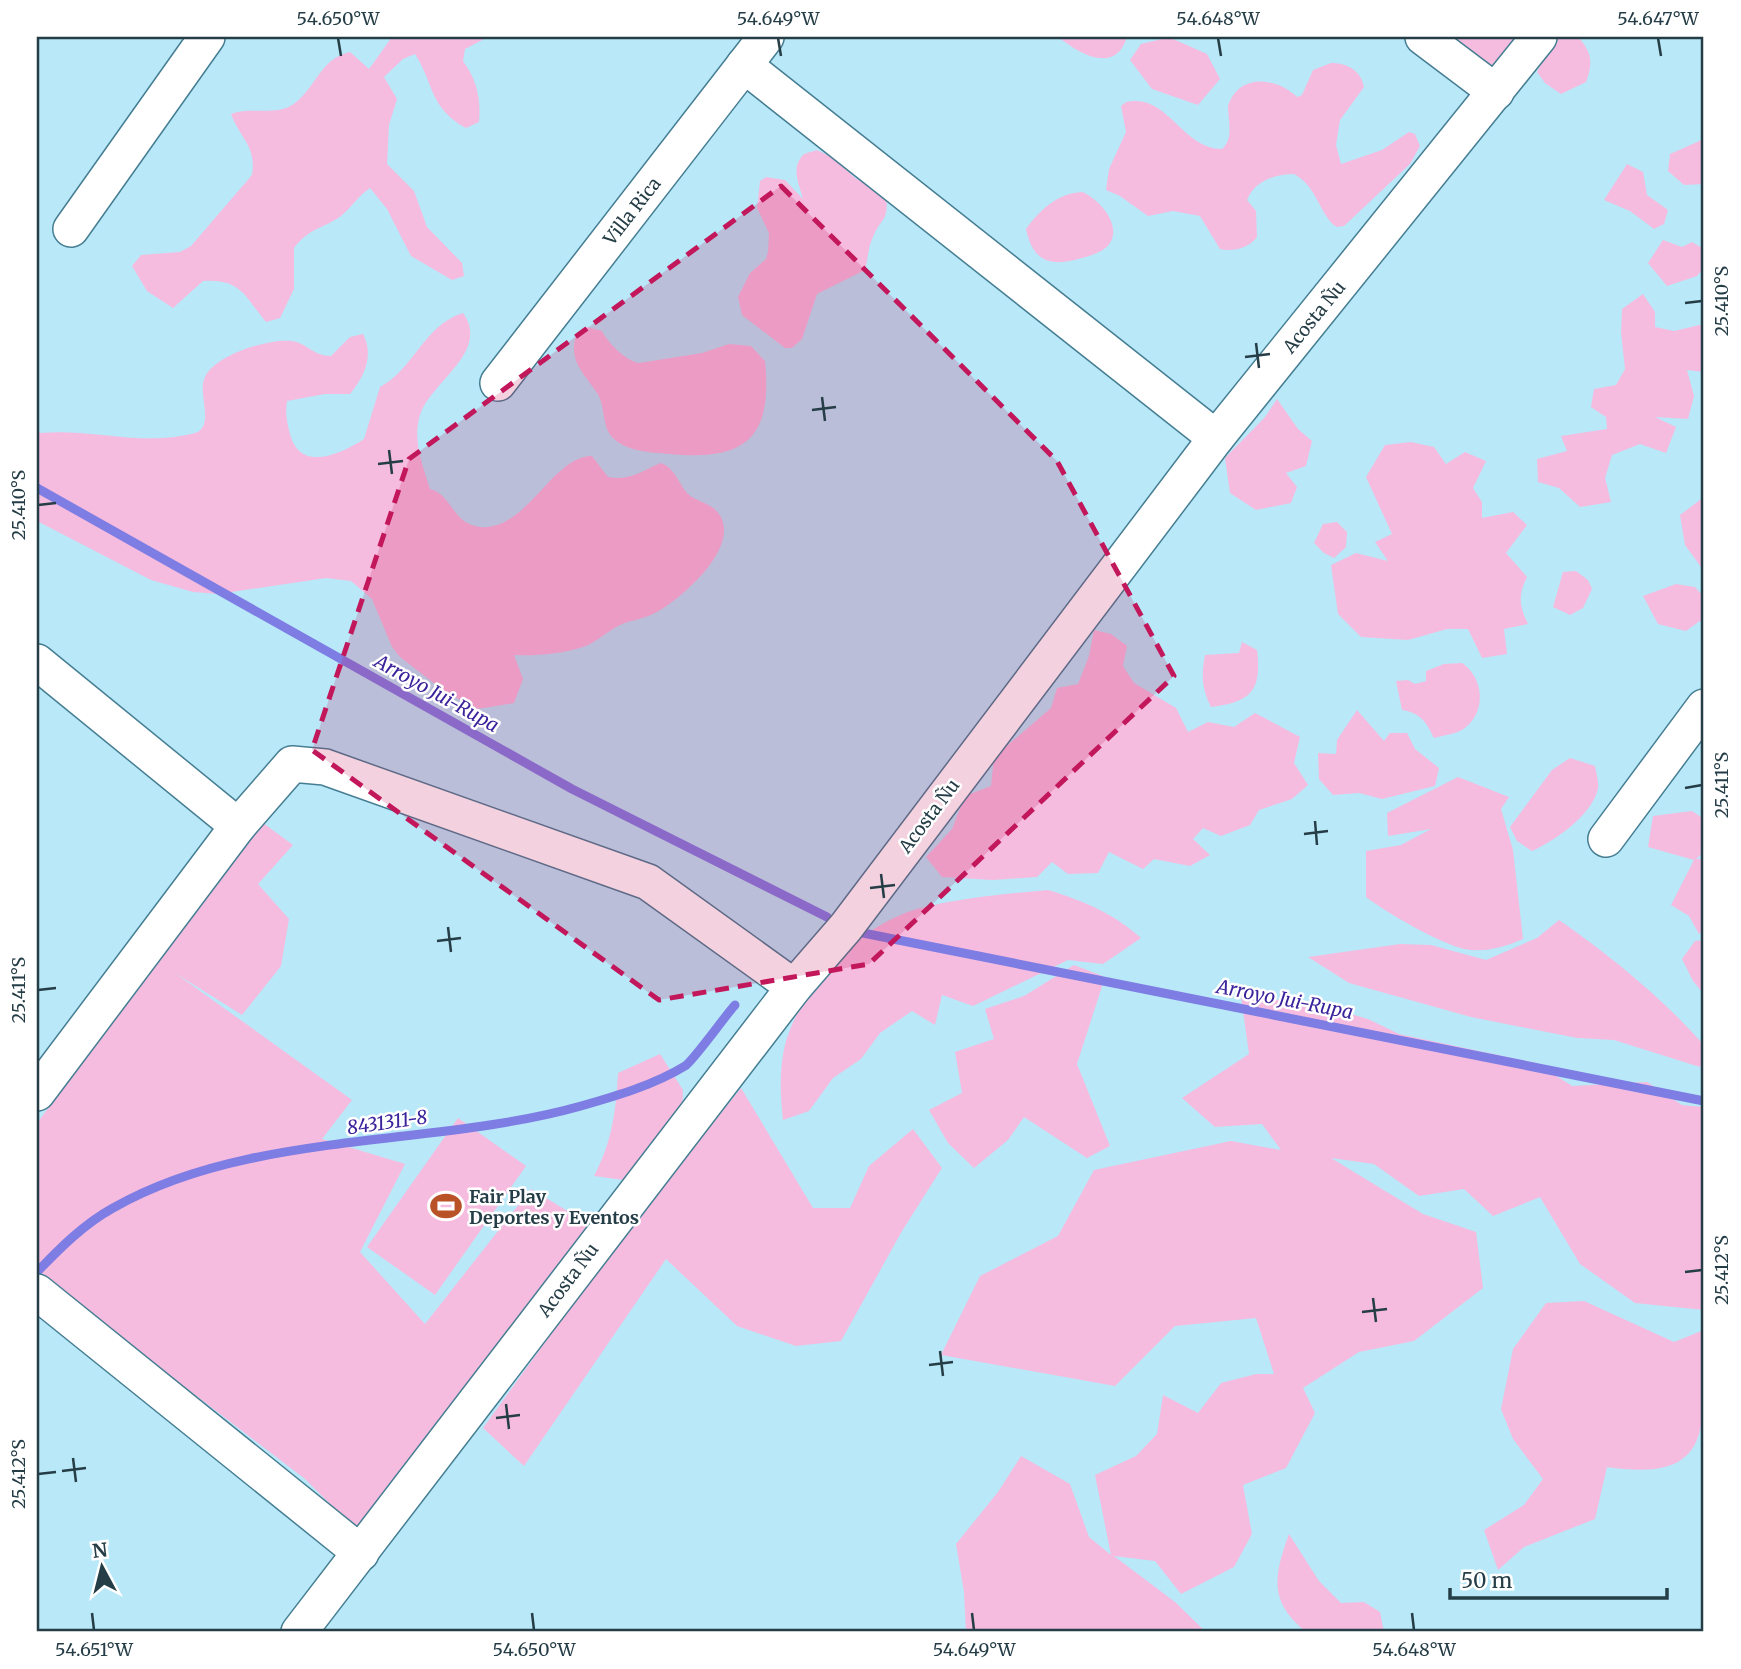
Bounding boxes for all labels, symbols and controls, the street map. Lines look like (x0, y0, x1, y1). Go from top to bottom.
text: 54.650°W (297, 7, 380, 30)
text: 54.649°W (737, 7, 820, 30)
text: 54.648°W (1176, 7, 1261, 30)
text: 54.647°W (1617, 7, 1700, 30)
street label: Villa Rica (598, 172, 666, 250)
text: 25.410°S (1710, 266, 1733, 336)
street label: Acosta Ñu (1277, 276, 1350, 359)
text: 25.410°S (7, 470, 30, 540)
water label: Arroyo Jui-Rupa (369, 648, 503, 737)
text: 25.411°S (1710, 752, 1733, 818)
street label: Acosta Ñu (893, 774, 964, 858)
text: 25.411°S (7, 957, 30, 1023)
water label: Arroyo Jui-Rupa (1213, 974, 1355, 1024)
water label: 8431311-8 (345, 1104, 429, 1139)
place label: Fair Play Deportes y Eventos (469, 1185, 639, 1229)
sports icon: Fair Play Deportes y Eventos (429, 1189, 463, 1223)
text: 25.412°S (1710, 1235, 1733, 1305)
street label: Acosta Ñu (532, 1238, 603, 1322)
text: 25.412°S (7, 1439, 30, 1509)
north arrow (66, 1532, 136, 1602)
text: N (91, 1537, 109, 1563)
scale bar (1450, 1557, 1668, 1601)
text: 50 m (1461, 1567, 1512, 1594)
text: 54.651°W (55, 1638, 134, 1661)
text: 54.650°W (493, 1638, 576, 1661)
text: 54.649°W (933, 1638, 1016, 1661)
text: 54.648°W (1372, 1638, 1457, 1661)

